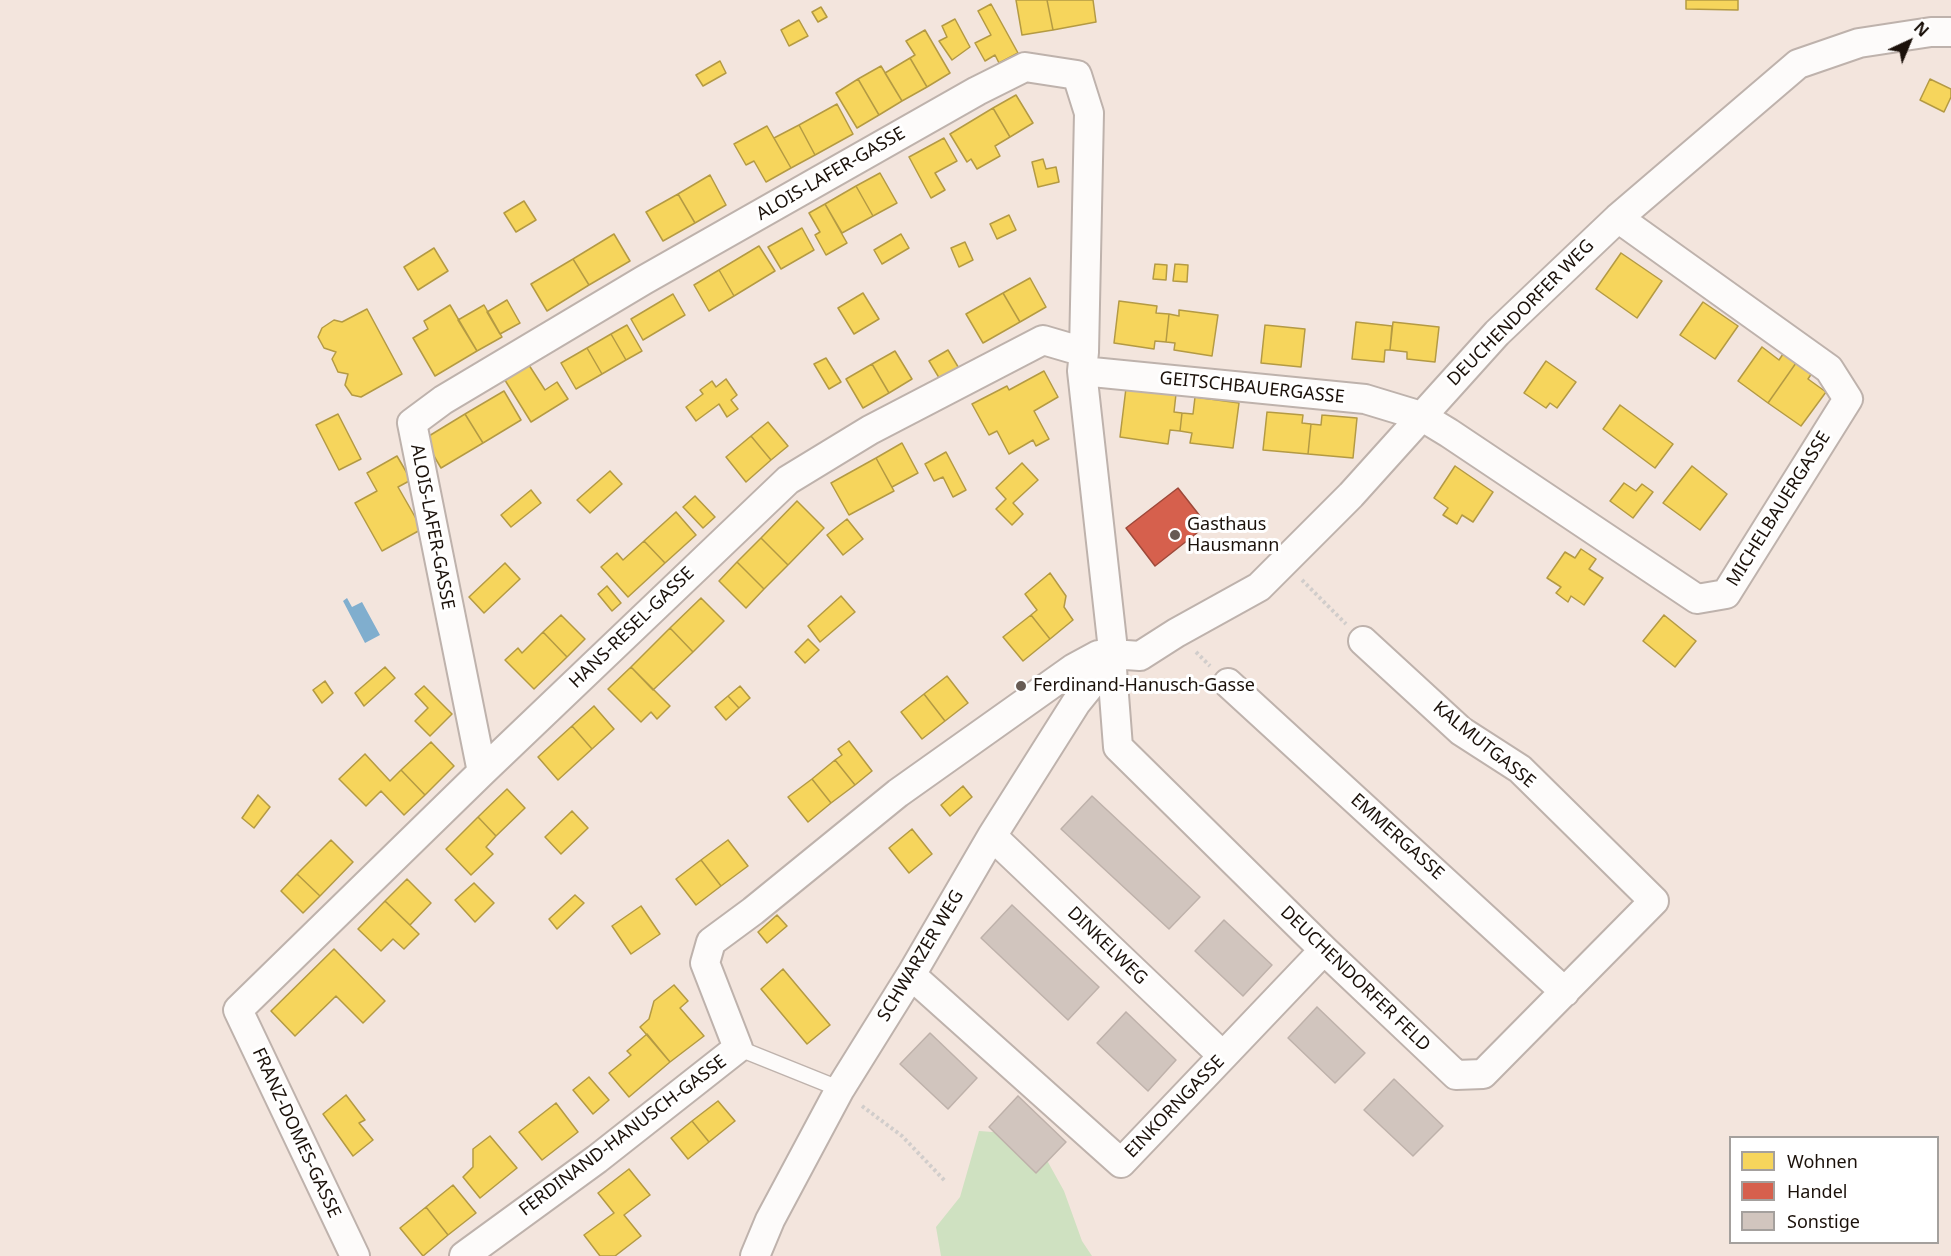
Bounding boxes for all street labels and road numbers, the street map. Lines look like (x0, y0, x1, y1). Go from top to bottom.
street label: ALOIS-LAFER-GASSE (753, 123, 909, 225)
street label: DEUCHENDORFER WEG (1443, 235, 1599, 391)
street label: GEITSCHBAUERGASSE (1158, 368, 1346, 408)
street label: MICHELBAUERGASSE (1723, 428, 1835, 590)
street label: ALOIS-LAFER-GASSE (405, 442, 459, 612)
street label: HANS-RESEL-GASSE (565, 563, 699, 693)
street label: KALMUTGASSE (1428, 697, 1540, 793)
street label: EMMERGASSE (1346, 789, 1448, 885)
street label: SCHWARZER WEG (873, 886, 969, 1026)
street label: DINKELWEG (1062, 902, 1152, 990)
street label: DEUCHENDORFER FELD (1275, 902, 1435, 1056)
street label: FRANZ-DOMES-GASSE (247, 1044, 345, 1222)
street label: FERDINAND-HANUSCH-GASSE (515, 1051, 731, 1221)
street label: EINKORNGASSE (1121, 1051, 1229, 1163)

